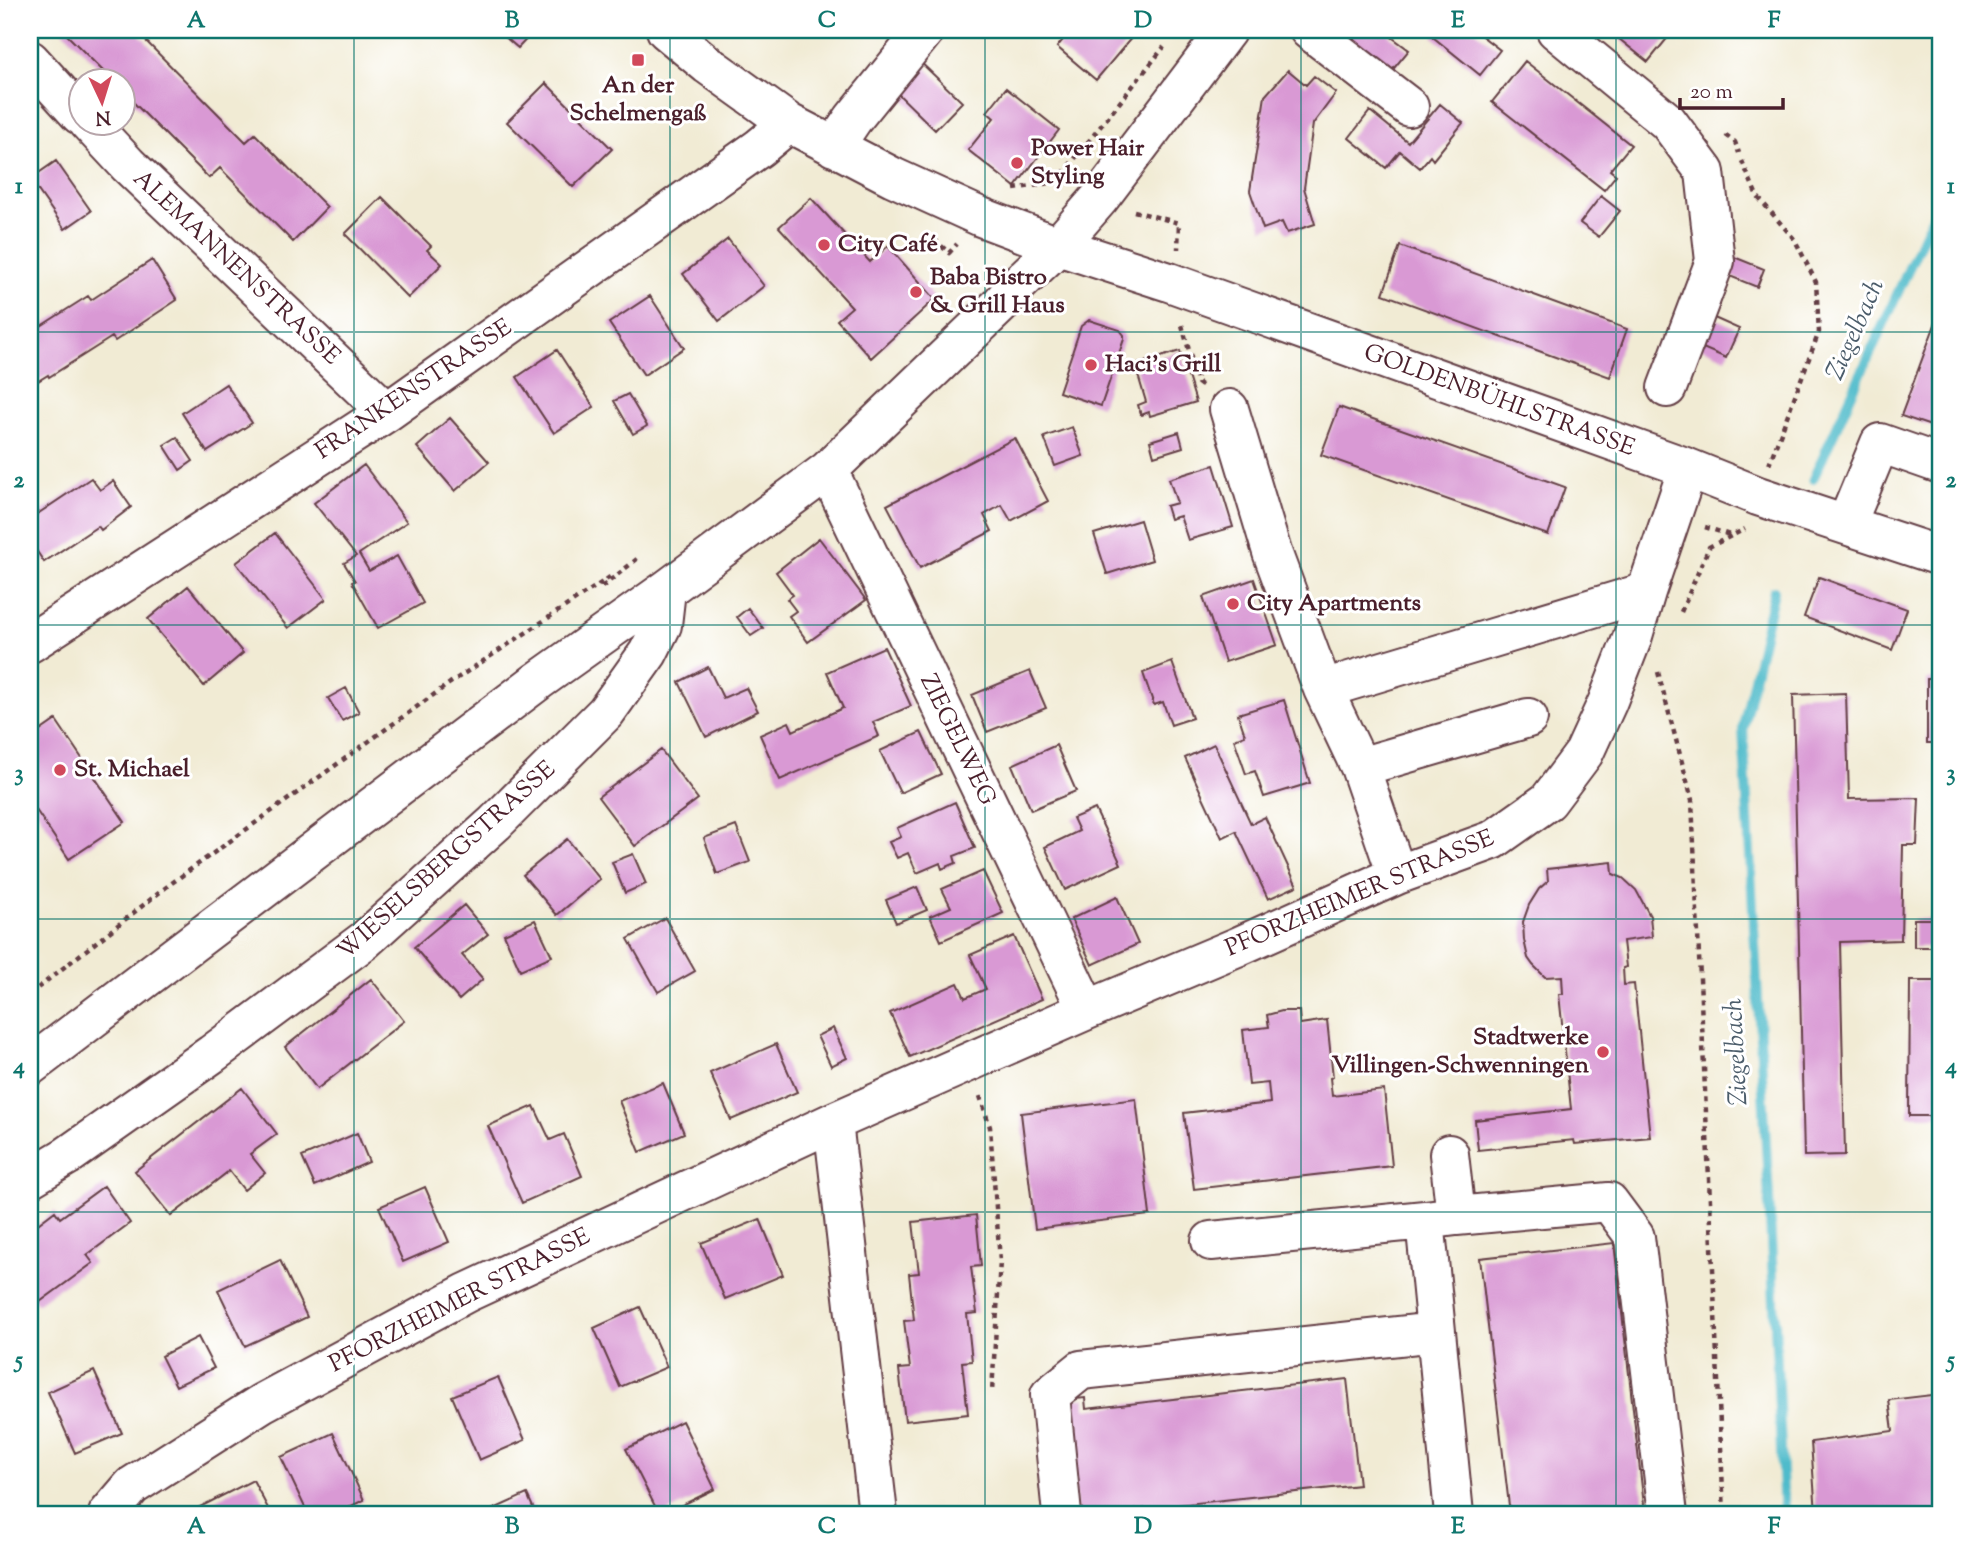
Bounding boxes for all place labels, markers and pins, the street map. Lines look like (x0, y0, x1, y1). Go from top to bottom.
marker: An der Schelmengaß (630, 52, 646, 68)
place label: An der Schelmengaß (570, 69, 707, 131)
place label: Power Hair Styling (1031, 132, 1145, 194)
marker: Power Hair Styling (1009, 155, 1025, 171)
place label: City Café (838, 228, 938, 262)
marker: City Café (816, 237, 832, 253)
place label: Baba Bistro & Grill Haus (930, 261, 1065, 323)
marker: Baba Bistro & Grill Haus (908, 284, 924, 300)
place label: Haci's Grill (1105, 348, 1222, 382)
marker: Haci's Grill (1083, 357, 1099, 373)
place label: City Apartments (1247, 587, 1421, 621)
marker: City Apartments (1225, 596, 1241, 612)
place label: St. Michael (74, 753, 190, 787)
marker: St. Michael (52, 762, 68, 778)
place label: Stadtwerke Villingen-Schwenningen (1332, 1021, 1590, 1083)
marker: Stadtwerke Villingen-Schwenningen (1595, 1044, 1611, 1060)

